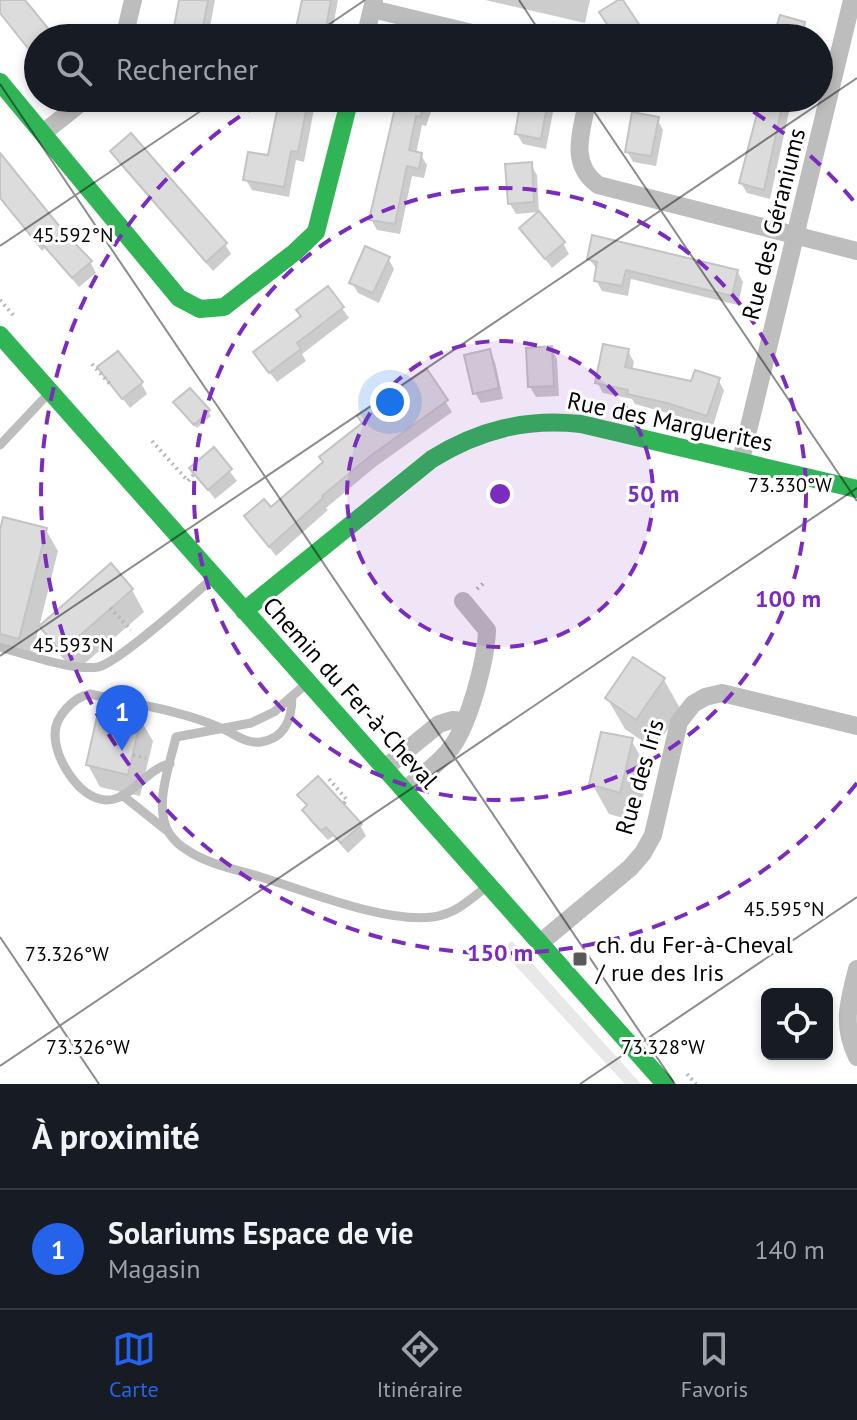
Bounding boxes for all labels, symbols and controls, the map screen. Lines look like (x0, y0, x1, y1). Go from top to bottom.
search box (24, 24, 833, 112)
icon: search (52, 46, 96, 90)
text: Rechercher (116, 49, 258, 88)
street label: Rue des Géraniums (735, 125, 812, 323)
text: 45.592°N (33, 222, 113, 248)
your location (370, 382, 410, 422)
street label: Rue des Marguerites (565, 385, 776, 458)
text: 73.330°W (748, 472, 832, 498)
text: 50 m (627, 478, 679, 509)
centre of rings (486, 480, 514, 508)
text: 100 m (755, 583, 821, 614)
street label: Chemin du Fer-à-Cheval (256, 590, 445, 795)
text: 45.593°N (33, 632, 113, 658)
pin: 1 (96, 685, 148, 751)
street label: Rue des Iris (608, 715, 671, 838)
text: 45.595°N (744, 896, 824, 922)
place label: ch. du Fer-à-Cheval / rue des Iris (595, 929, 793, 988)
text: 150 m (467, 937, 533, 968)
text: 73.326°W (25, 941, 109, 967)
marker: ch. du Fer-à-Cheval / rue des Iris (571, 950, 589, 968)
map controls (761, 988, 833, 1060)
button: locate (761, 988, 833, 1060)
text: 73.326°W (46, 1034, 130, 1060)
text: 73.328°W (621, 1034, 705, 1060)
text: À proximité (32, 1114, 200, 1158)
text: Solariums Espace de vie (108, 1213, 414, 1252)
text: 1 (51, 1233, 65, 1266)
text: 140 m (754, 1233, 825, 1266)
text: Magasin (108, 1252, 200, 1285)
tab: Carte (109, 1327, 159, 1403)
tab: Itinéraire (377, 1327, 463, 1403)
tab: Favoris (681, 1327, 748, 1403)

